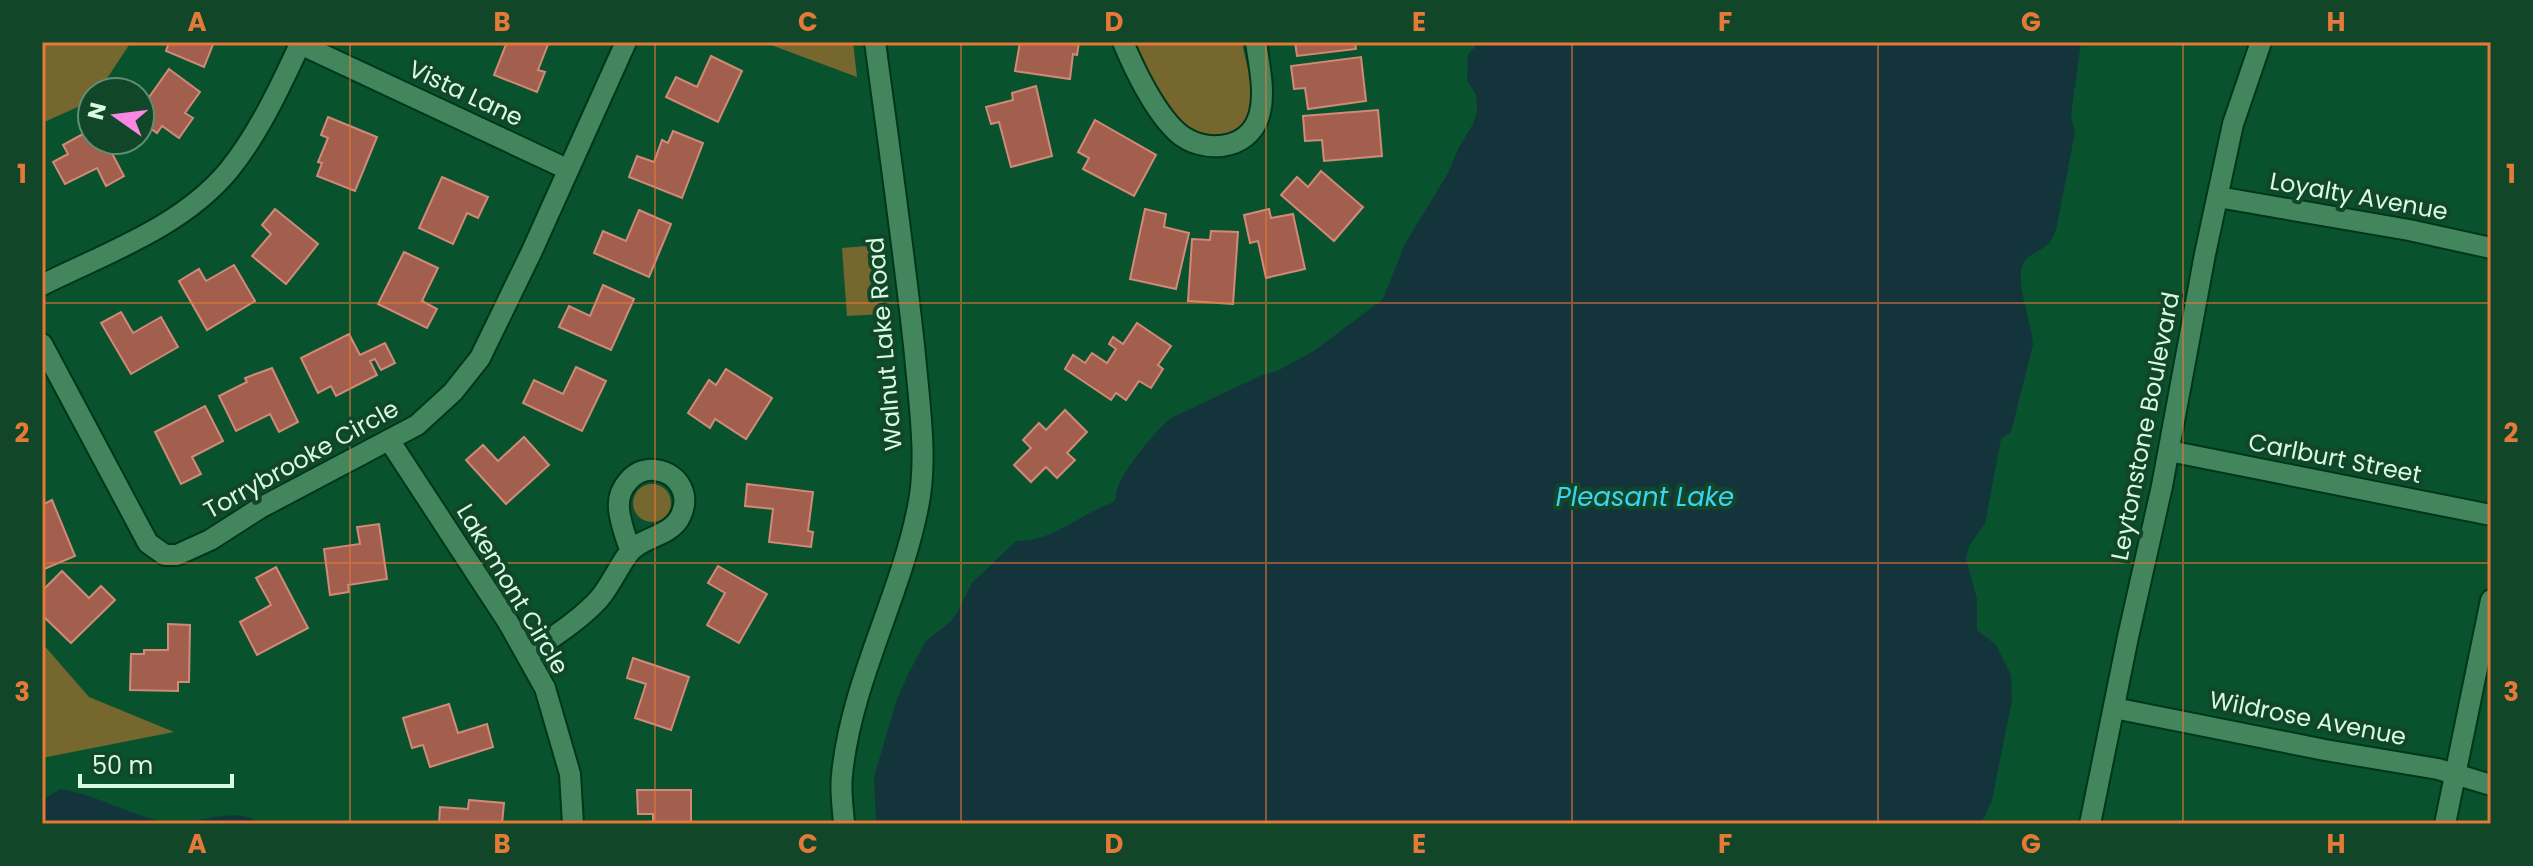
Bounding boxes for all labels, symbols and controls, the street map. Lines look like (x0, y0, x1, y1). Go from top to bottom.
text: A (187, 4, 207, 40)
text: B (493, 4, 511, 40)
text: C (798, 4, 818, 40)
text: D (1105, 4, 1124, 40)
text: E (1412, 4, 1426, 40)
text: F (1718, 4, 1732, 40)
text: G (2021, 4, 2041, 40)
text: H (2326, 4, 2346, 40)
street label: Vista Lane (403, 52, 529, 134)
north arrow (76, 76, 156, 156)
text: N (80, 100, 114, 123)
text: 1 (17, 156, 27, 192)
text: 1 (2506, 156, 2516, 192)
street label: Loyalty Avenue (2267, 164, 2451, 228)
street label: Walnut Lake Road (858, 236, 910, 452)
street label: Leytonstone Boulevard (2103, 289, 2187, 563)
street label: Torrybrooke Circle (198, 392, 404, 526)
text: 2 (15, 415, 30, 451)
text: 2 (2504, 415, 2519, 451)
street label: Carlburt Street (2246, 425, 2424, 491)
water label: Pleasant Lake (1556, 479, 1734, 515)
street label: Lakemont Circle (449, 498, 577, 680)
text: 3 (14, 674, 30, 710)
text: 3 (2503, 674, 2519, 710)
street label: Wildrose Avenue (2207, 683, 2409, 753)
scale bar (80, 738, 232, 788)
text: 50 m (92, 749, 153, 782)
text: A (187, 826, 207, 862)
text: B (493, 826, 511, 862)
text: C (798, 826, 818, 862)
text: D (1105, 826, 1124, 862)
text: E (1412, 826, 1426, 862)
text: F (1718, 826, 1732, 862)
text: G (2021, 826, 2041, 862)
text: H (2326, 826, 2346, 862)

